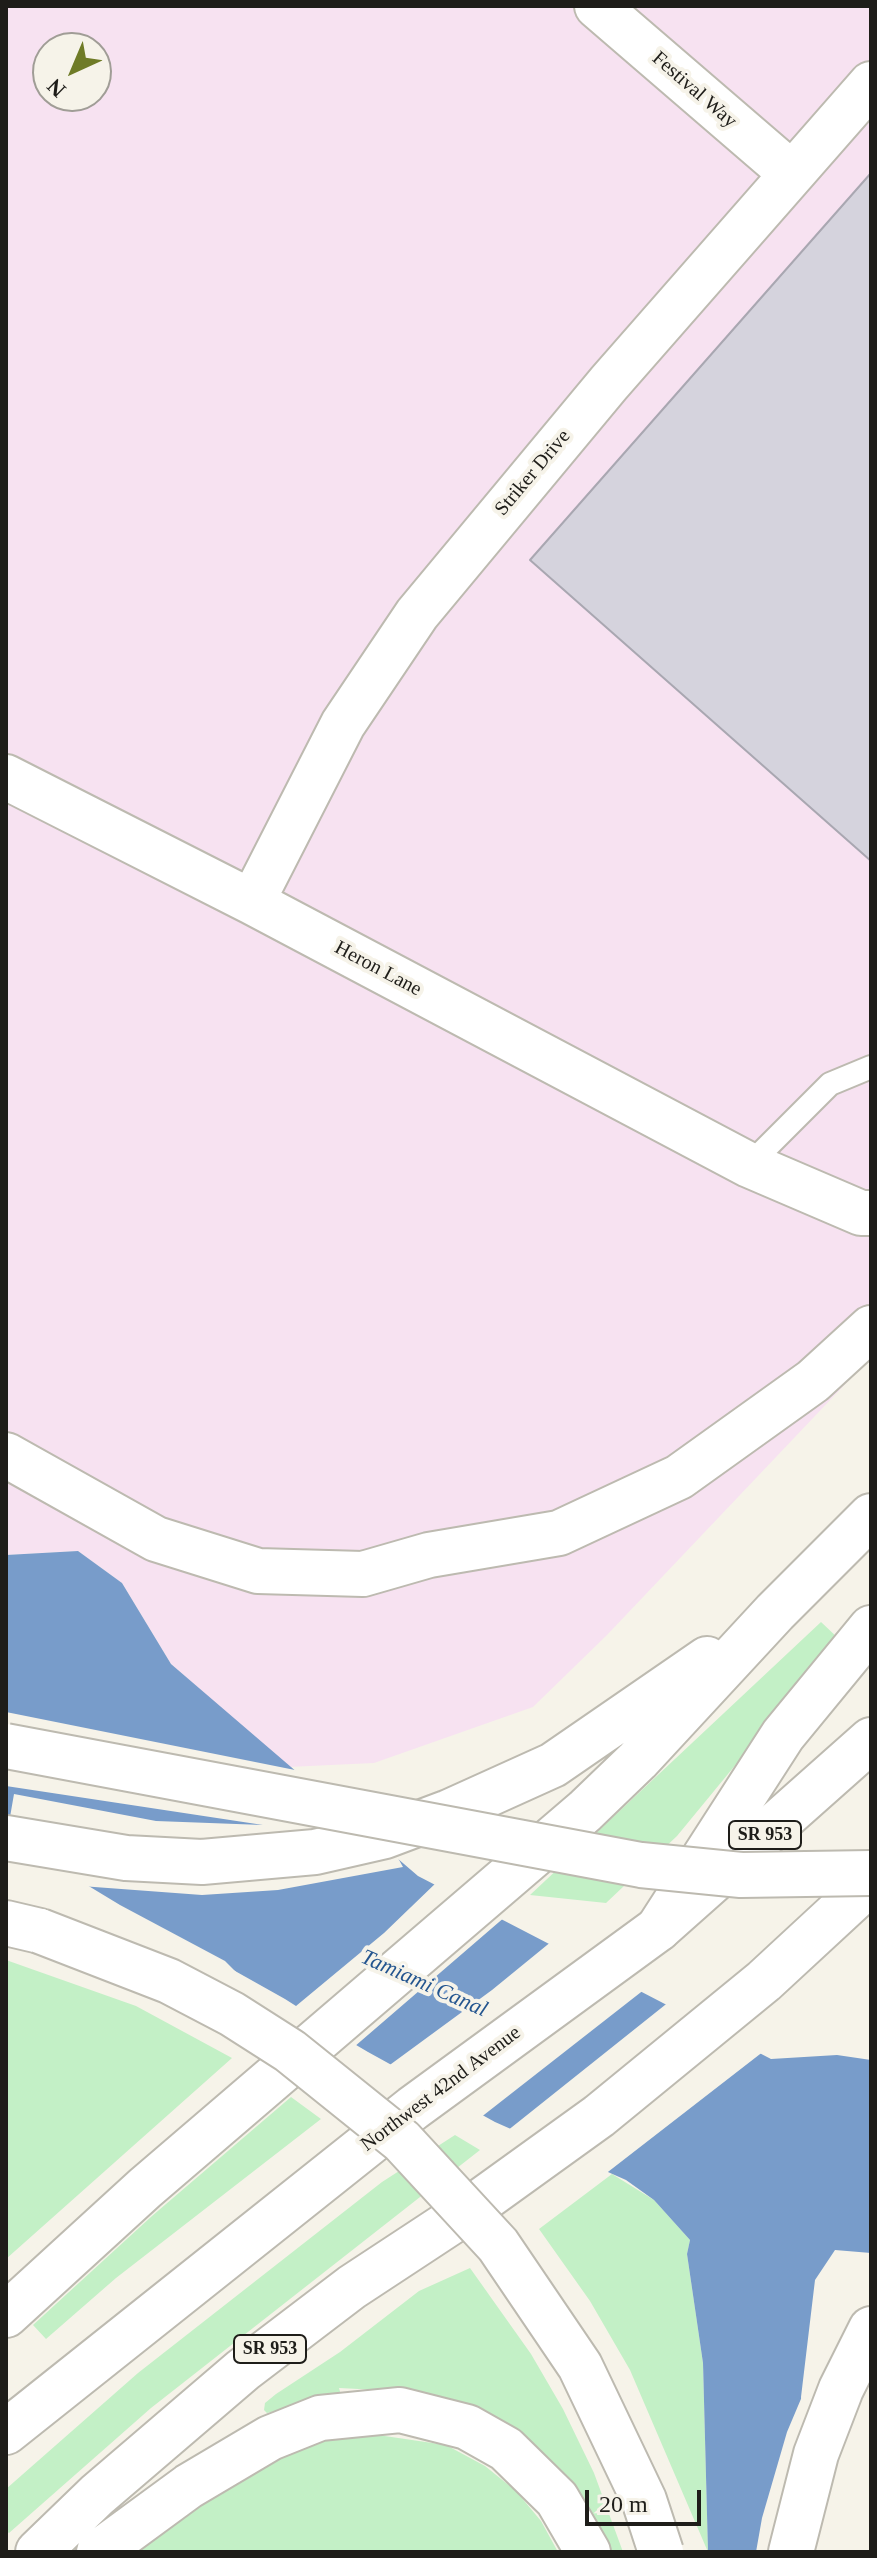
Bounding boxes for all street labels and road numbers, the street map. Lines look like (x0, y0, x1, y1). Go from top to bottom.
street label: Festival Way (647, 47, 741, 133)
street label: Striker Drive (490, 425, 576, 521)
street label: Heron Lane (330, 936, 426, 1002)
road number: SR 953 (729, 1821, 801, 1849)
street label: Northwest 42nd Avenue (356, 2021, 526, 2157)
road number: SR 953 (234, 2335, 306, 2363)

